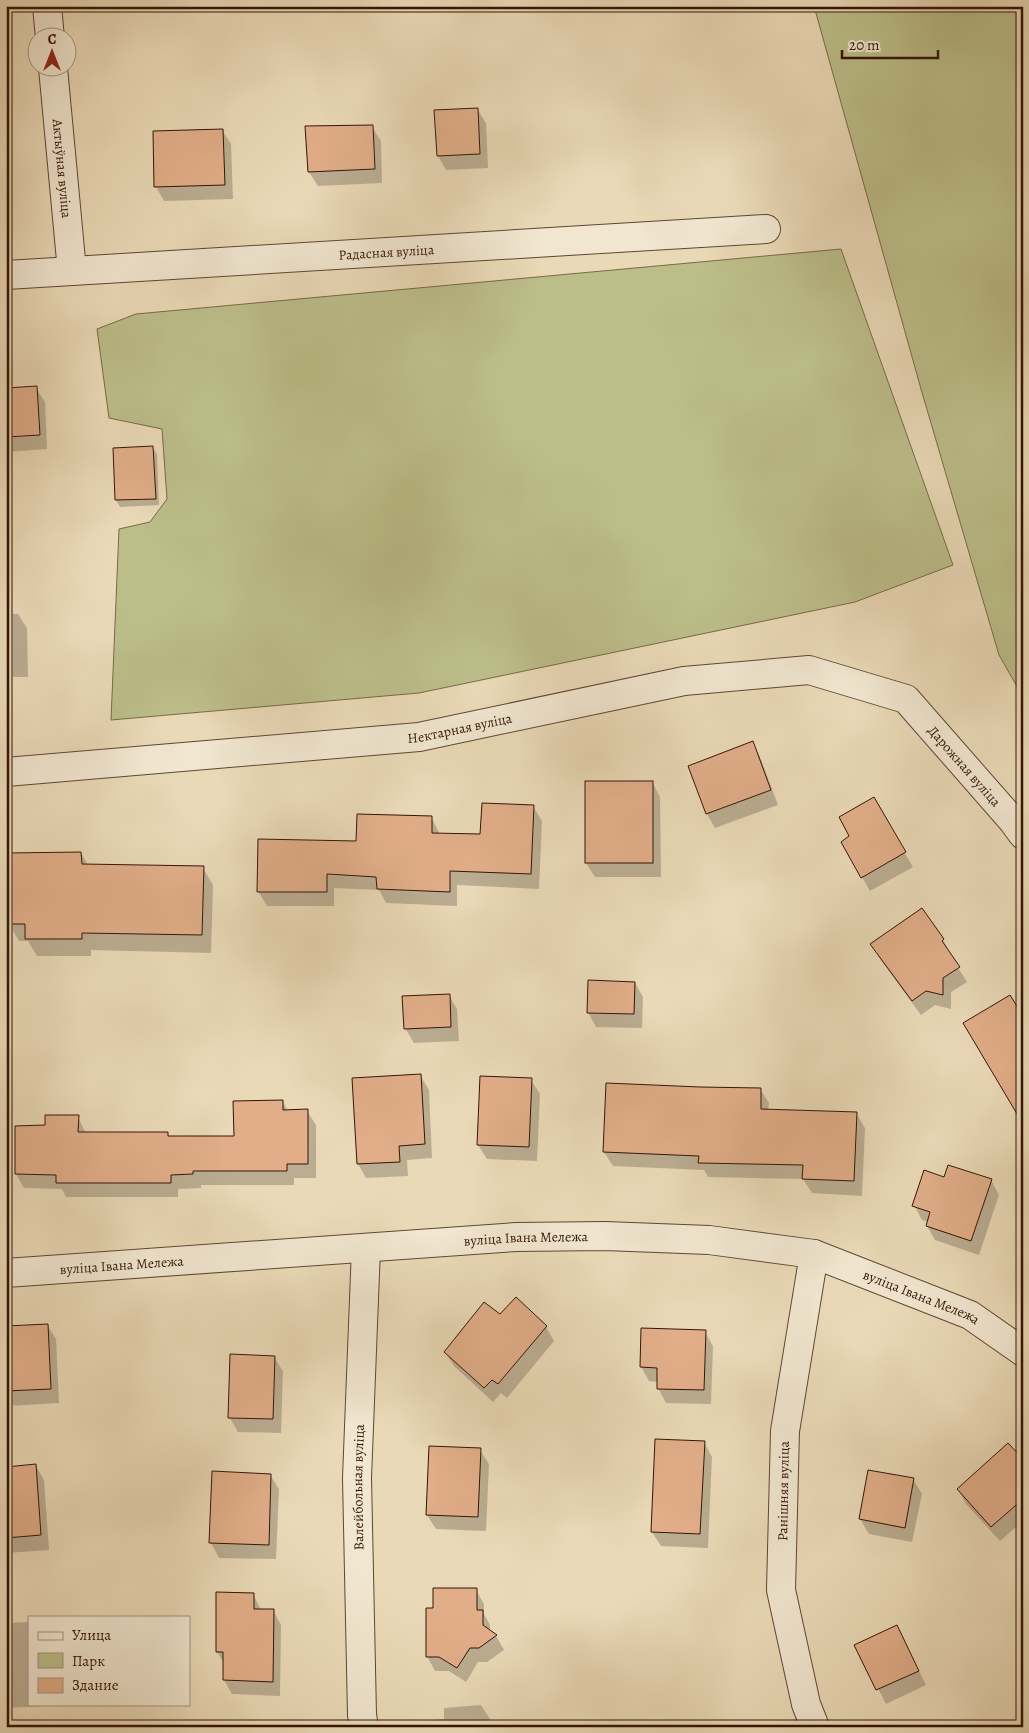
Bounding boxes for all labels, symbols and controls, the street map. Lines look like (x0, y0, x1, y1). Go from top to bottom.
north arrow (28, 28, 78, 78)
scale bar (842, 28, 938, 60)
text: С (48, 30, 57, 49)
text: 20 m (849, 35, 880, 55)
street label: Актыўная вуліца (48, 117, 76, 220)
street label: Радасная вуліца (338, 240, 435, 265)
street label: Нектарная вуліца (407, 709, 514, 748)
street label: Дарожная вуліца (923, 721, 1005, 811)
street label: вуліца Івана Мележа (463, 1227, 588, 1251)
street label: вуліца Івана Мележа (59, 1251, 185, 1279)
street label: вуліца Івана Мележа (860, 1265, 984, 1329)
street label: Валейбольная вуліца (348, 1423, 369, 1551)
street label: Ранішняя вуліца (773, 1440, 794, 1541)
legend (28, 1616, 190, 1706)
text: Улица (72, 1625, 111, 1645)
text: Парк (72, 1651, 105, 1671)
text: Здание (72, 1675, 119, 1695)

